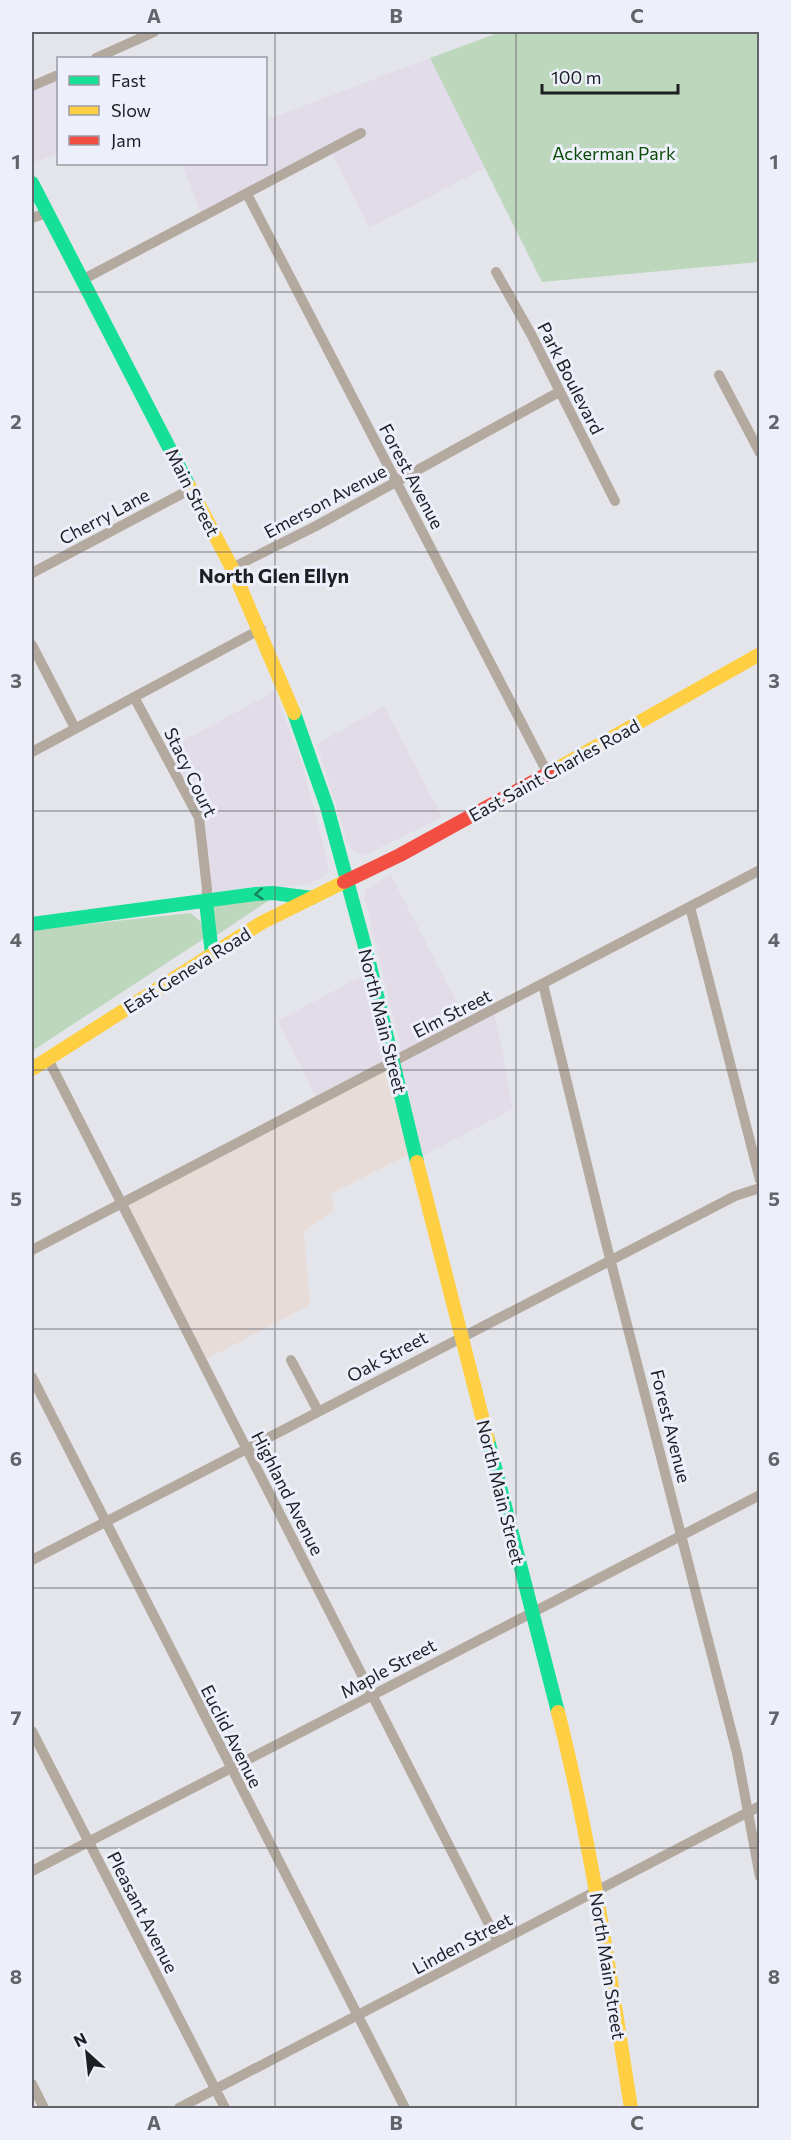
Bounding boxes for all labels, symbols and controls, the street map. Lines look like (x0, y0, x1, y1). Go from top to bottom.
text: A (147, 3, 161, 27)
text: B (389, 3, 403, 27)
text: C (630, 3, 644, 27)
legend (57, 57, 267, 165)
scale bar (542, 57, 678, 95)
text: 100 m (551, 66, 601, 88)
text: Fast (111, 69, 146, 91)
text: Slow (111, 99, 151, 121)
text: Jam (111, 129, 141, 151)
park label: Ackerman Park (552, 142, 676, 164)
text: 1 (11, 149, 21, 173)
text: 1 (769, 149, 779, 173)
street label: Park Boulevard (533, 318, 609, 438)
text: 2 (10, 409, 22, 433)
text: 2 (768, 409, 780, 433)
street label: Forest Avenue (375, 420, 449, 532)
street label: Main Street (161, 444, 225, 540)
street label: Emerson Avenue (260, 459, 390, 543)
street label: Cherry Lane (55, 483, 153, 549)
district label: North Glen Ellyn (199, 563, 349, 587)
text: 3 (10, 668, 22, 692)
text: 3 (768, 668, 780, 692)
street label: East Saint Charles Road (465, 714, 643, 826)
street label: Stacy Court (160, 724, 222, 820)
one-way arrow (254, 887, 264, 900)
street label: East Geneva Road (120, 922, 254, 1018)
text: 4 (10, 927, 22, 951)
text: 4 (768, 927, 780, 951)
street label: North Main Street (354, 946, 412, 1096)
street label: Elm Street (409, 984, 495, 1042)
text: 5 (10, 1186, 22, 1210)
text: 5 (768, 1186, 780, 1210)
street label: Oak Street (343, 1326, 431, 1386)
street label: Forest Avenue (646, 1367, 696, 1485)
street label: North Main Street (472, 1417, 530, 1567)
street label: Highland Avenue (247, 1427, 329, 1559)
text: 6 (10, 1446, 22, 1470)
text: 6 (768, 1446, 780, 1470)
street label: Maple Street (336, 1634, 440, 1702)
street label: Euclid Avenue (197, 1681, 267, 1791)
text: 7 (11, 1705, 22, 1729)
text: 7 (769, 1705, 780, 1729)
street label: Pleasant Avenue (103, 1848, 183, 1976)
street label: North Main Street (586, 1891, 630, 2041)
street label: Linden Street (408, 1908, 516, 1978)
text: 8 (10, 1964, 22, 1988)
text: 8 (768, 1964, 780, 1988)
north arrow (57, 2023, 117, 2083)
text: N (70, 2028, 90, 2050)
text: A (147, 2110, 161, 2134)
text: B (389, 2110, 403, 2134)
text: C (630, 2110, 644, 2134)

